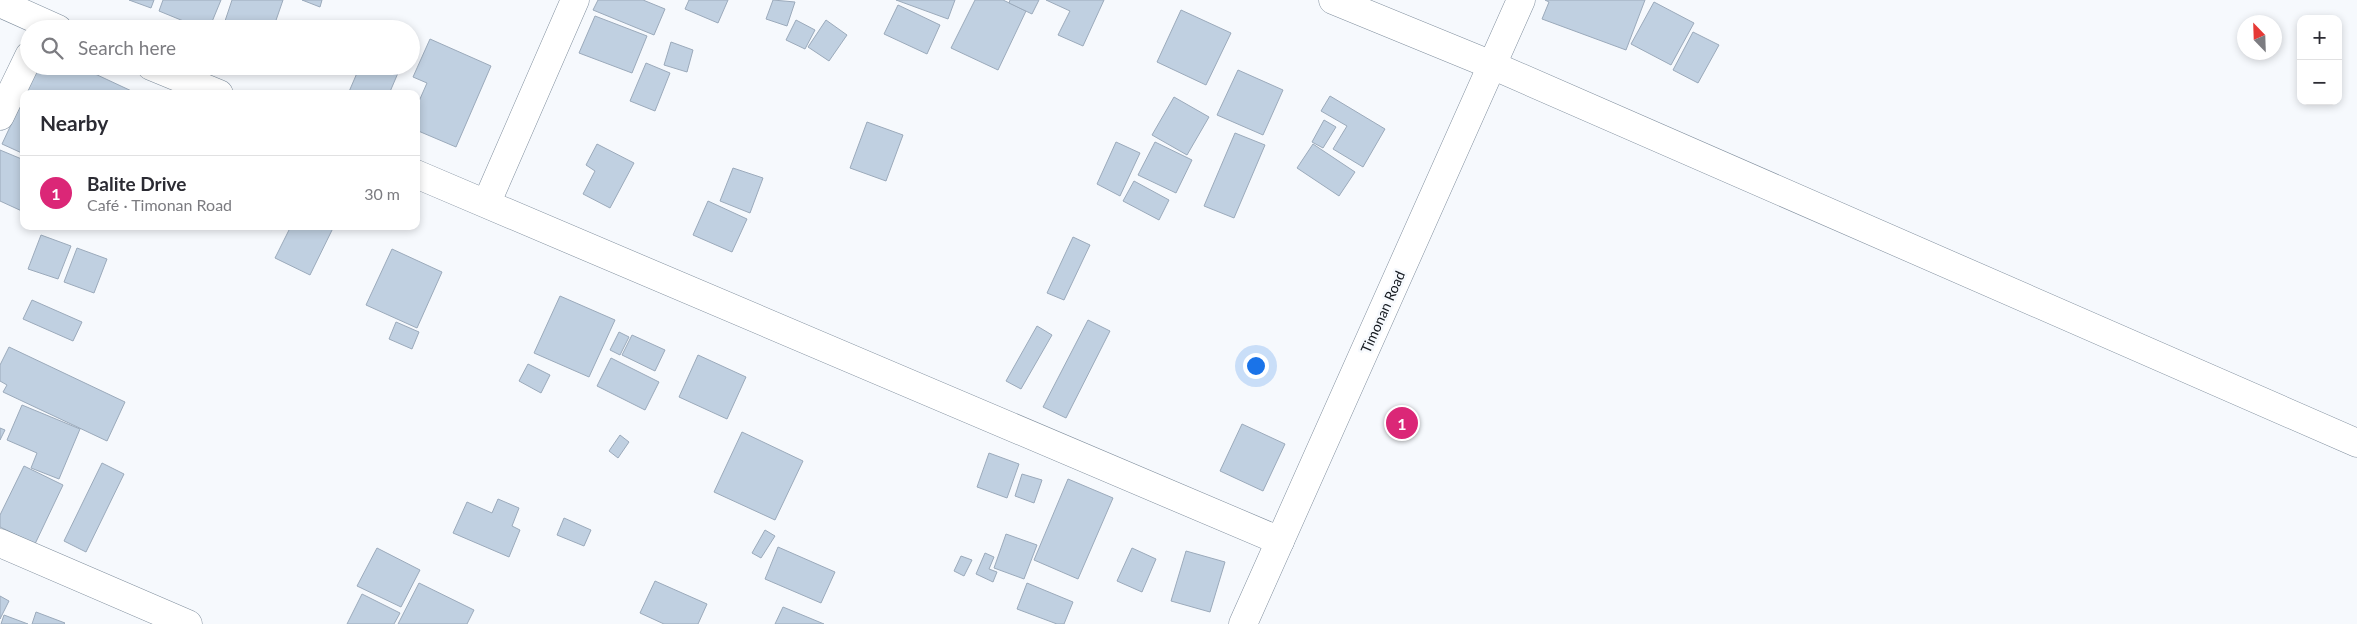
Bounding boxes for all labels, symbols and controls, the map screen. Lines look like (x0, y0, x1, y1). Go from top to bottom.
north arrow (2237, 15, 2282, 60)
map controls (2297, 15, 2342, 105)
button: + (2297, 15, 2342, 60)
search box (20, 20, 420, 75)
icon: search (38, 34, 66, 62)
text: Search here (78, 36, 176, 59)
button: − (2297, 60, 2342, 105)
text: Nearby (40, 110, 108, 135)
text: Balite Drive (87, 172, 186, 195)
text: 1 (51, 184, 61, 203)
text: 30 m (364, 184, 400, 203)
text: Café · Timonan Road (87, 195, 232, 214)
street label: Timonan Road (1357, 268, 1408, 356)
your location (1243, 353, 1269, 379)
pin: 1 (1386, 404, 1418, 442)

